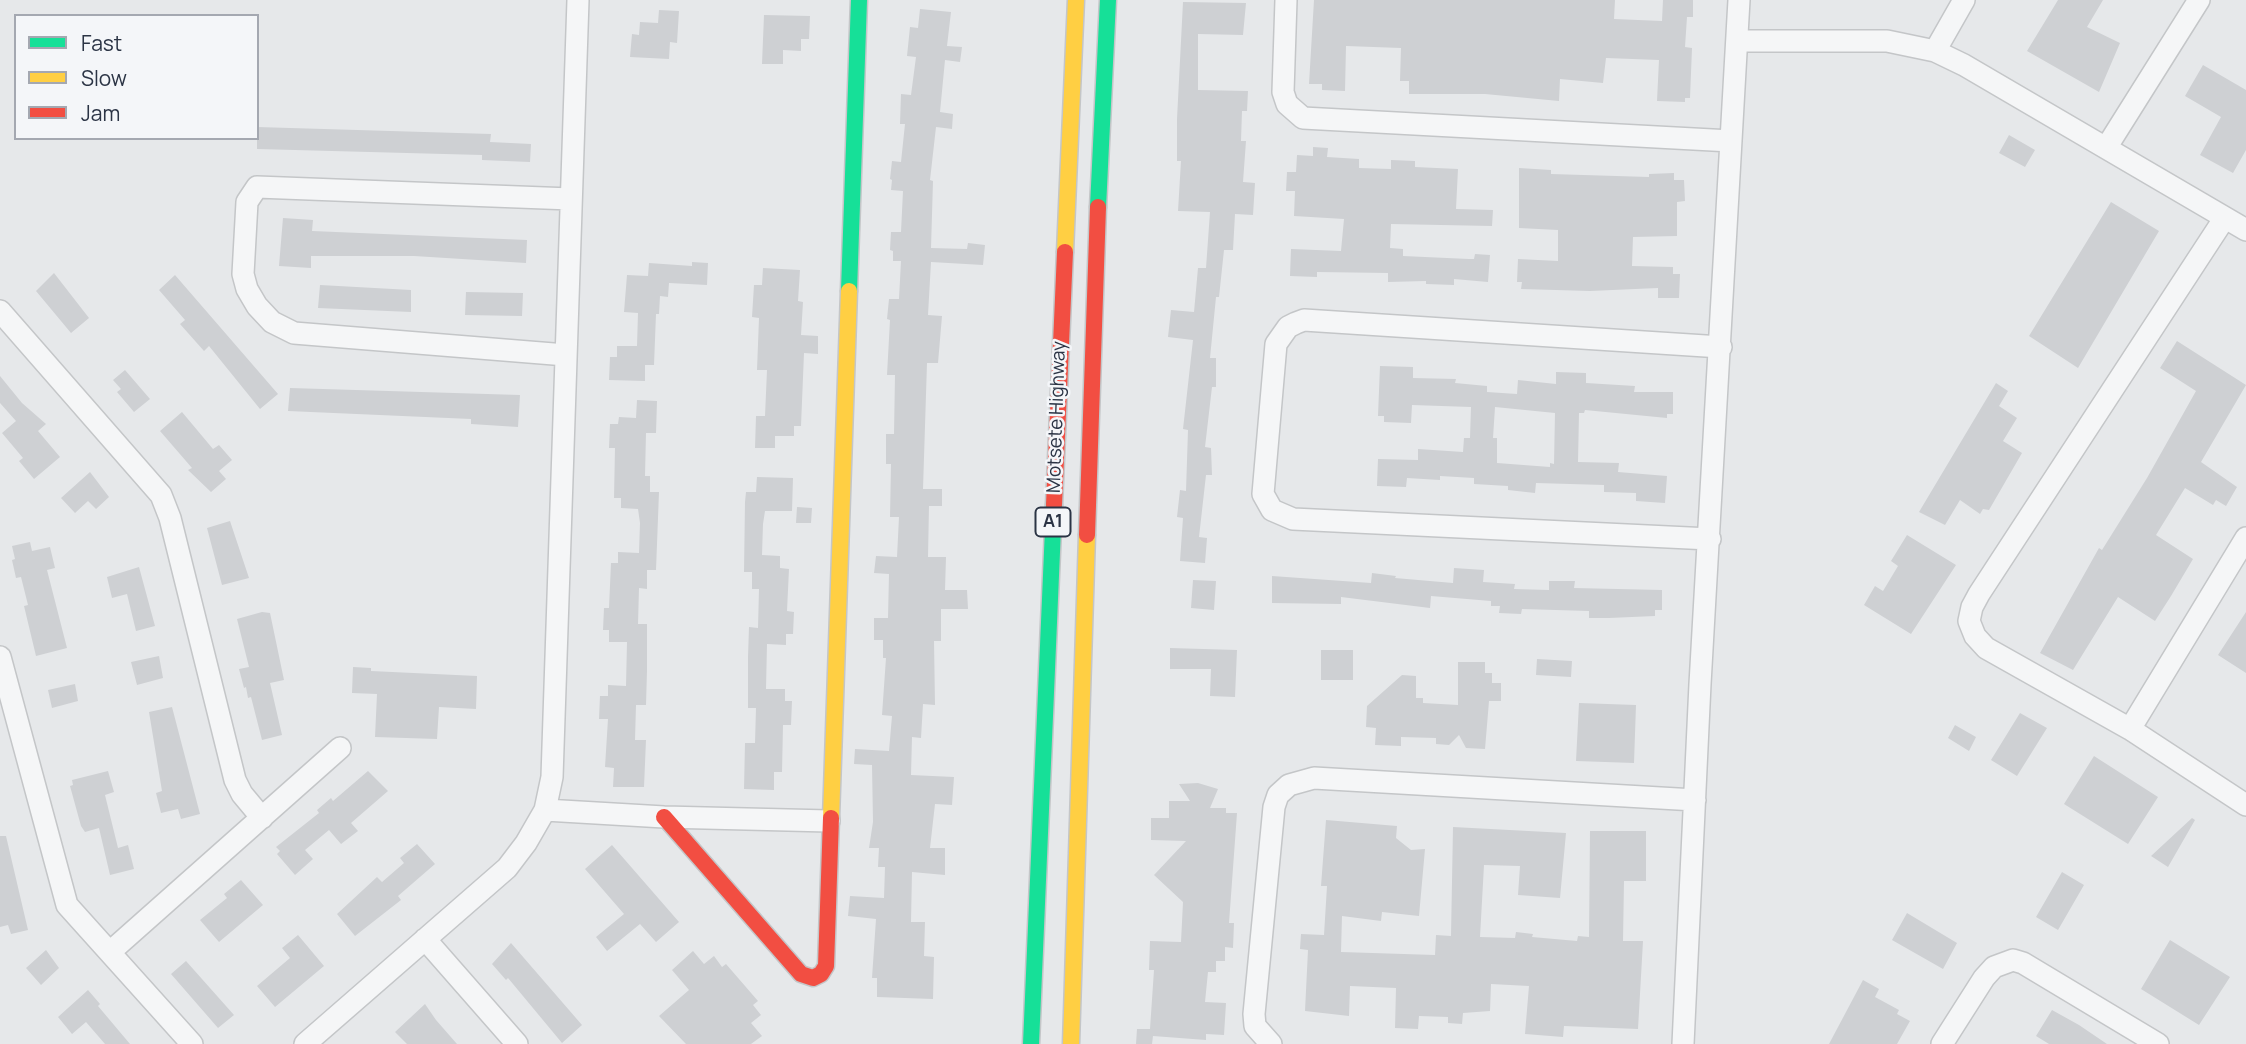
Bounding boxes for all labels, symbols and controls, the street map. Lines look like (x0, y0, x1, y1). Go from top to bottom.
legend (14, 14, 259, 140)
text: Fast (81, 29, 122, 57)
text: Slow (81, 64, 127, 92)
text: Jam (81, 99, 120, 127)
street label: Motsete Highway (1043, 341, 1071, 493)
road number: A1 (1036, 508, 1070, 536)

